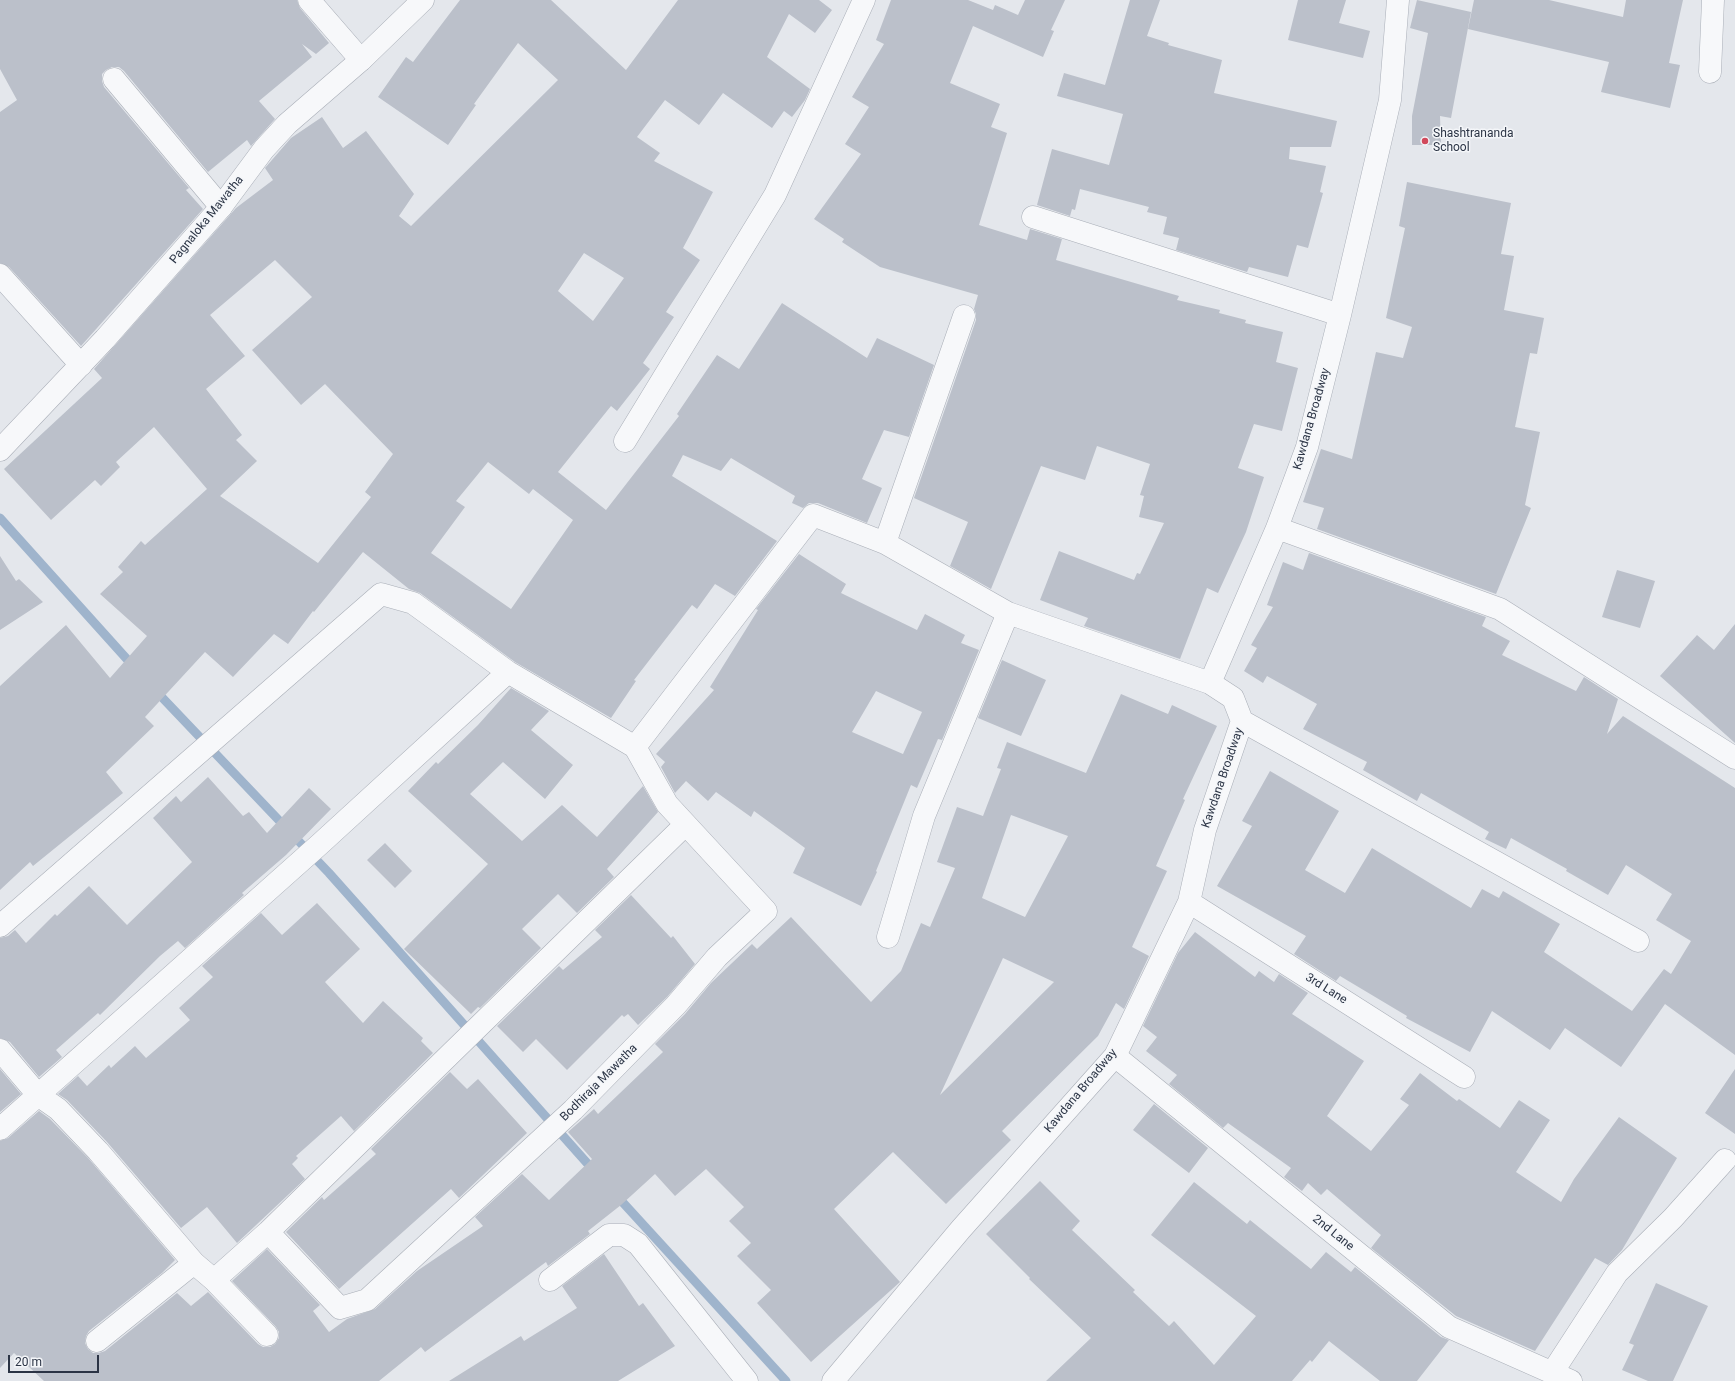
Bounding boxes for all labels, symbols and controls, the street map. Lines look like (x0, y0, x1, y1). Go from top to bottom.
place label: Shashtrananda School (1433, 127, 1513, 155)
marker: Shashtrananda School (1420, 136, 1430, 146)
street label: Pagnaloka Mawatha (167, 173, 247, 267)
street label: Kawdana Broadway (1291, 366, 1333, 472)
street label: Kawdana Broadway (1199, 726, 1247, 830)
street label: 3rd Lane (1302, 971, 1350, 1007)
street label: Bodhiraja Mawatha (558, 1042, 640, 1124)
street label: Kawdana Broadway (1042, 1046, 1120, 1136)
street label: 2nd Lane (1309, 1212, 1357, 1254)
scale bar (10, 1347, 101, 1373)
text: 20 m (15, 1355, 42, 1369)

